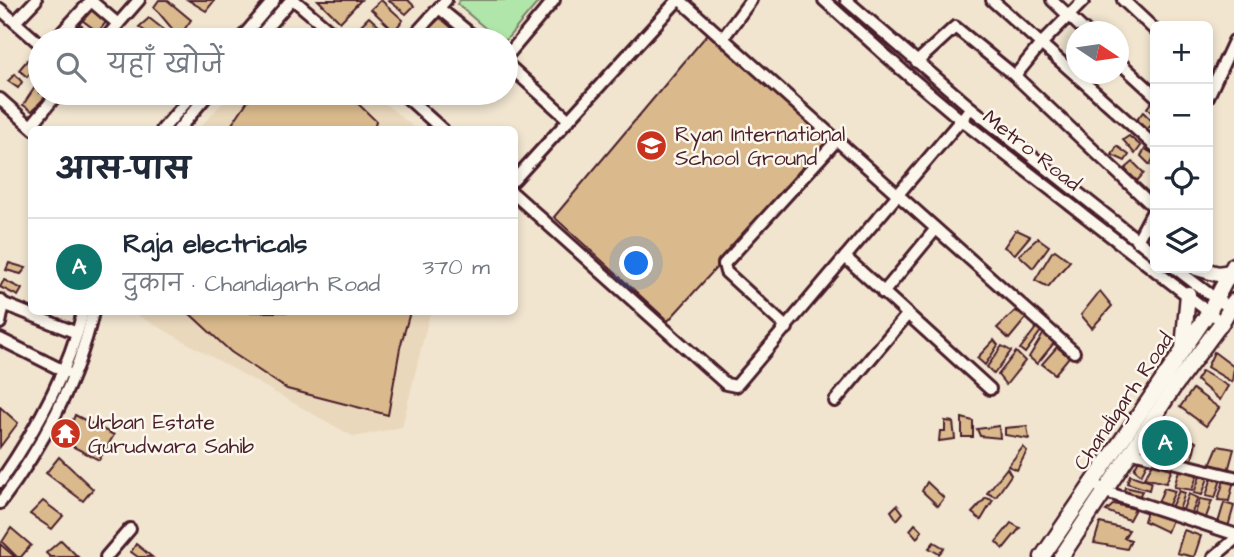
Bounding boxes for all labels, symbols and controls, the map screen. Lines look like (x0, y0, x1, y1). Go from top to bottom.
north arrow (1066, 21, 1129, 84)
map controls (1150, 21, 1213, 273)
button: + (1150, 21, 1213, 84)
search box (28, 28, 518, 105)
text: यहाँ खोजें (108, 47, 224, 83)
icon: search (52, 48, 90, 86)
button: − (1150, 84, 1213, 147)
street label: Metro Road (977, 103, 1087, 198)
place label: Ryan International School Ground (675, 120, 845, 173)
school or university icon: Ryan International School Ground (635, 129, 669, 163)
button: locate (1150, 147, 1213, 210)
text: आस-पास (56, 149, 190, 191)
button: layers (1150, 210, 1213, 273)
text: Raja electricals (123, 226, 307, 262)
your location (619, 246, 653, 280)
text: A (72, 251, 86, 283)
text: 370 m (423, 251, 490, 283)
text: दुकान · Chandigarh Road (123, 268, 380, 300)
street label: Chandigarh Road (1067, 326, 1182, 477)
place label: Urban Estate Gurudwara Sahib (88, 408, 254, 461)
temple icon: Urban Estate Gurudwara Sahib (48, 417, 82, 451)
pin: A (1142, 417, 1188, 469)

